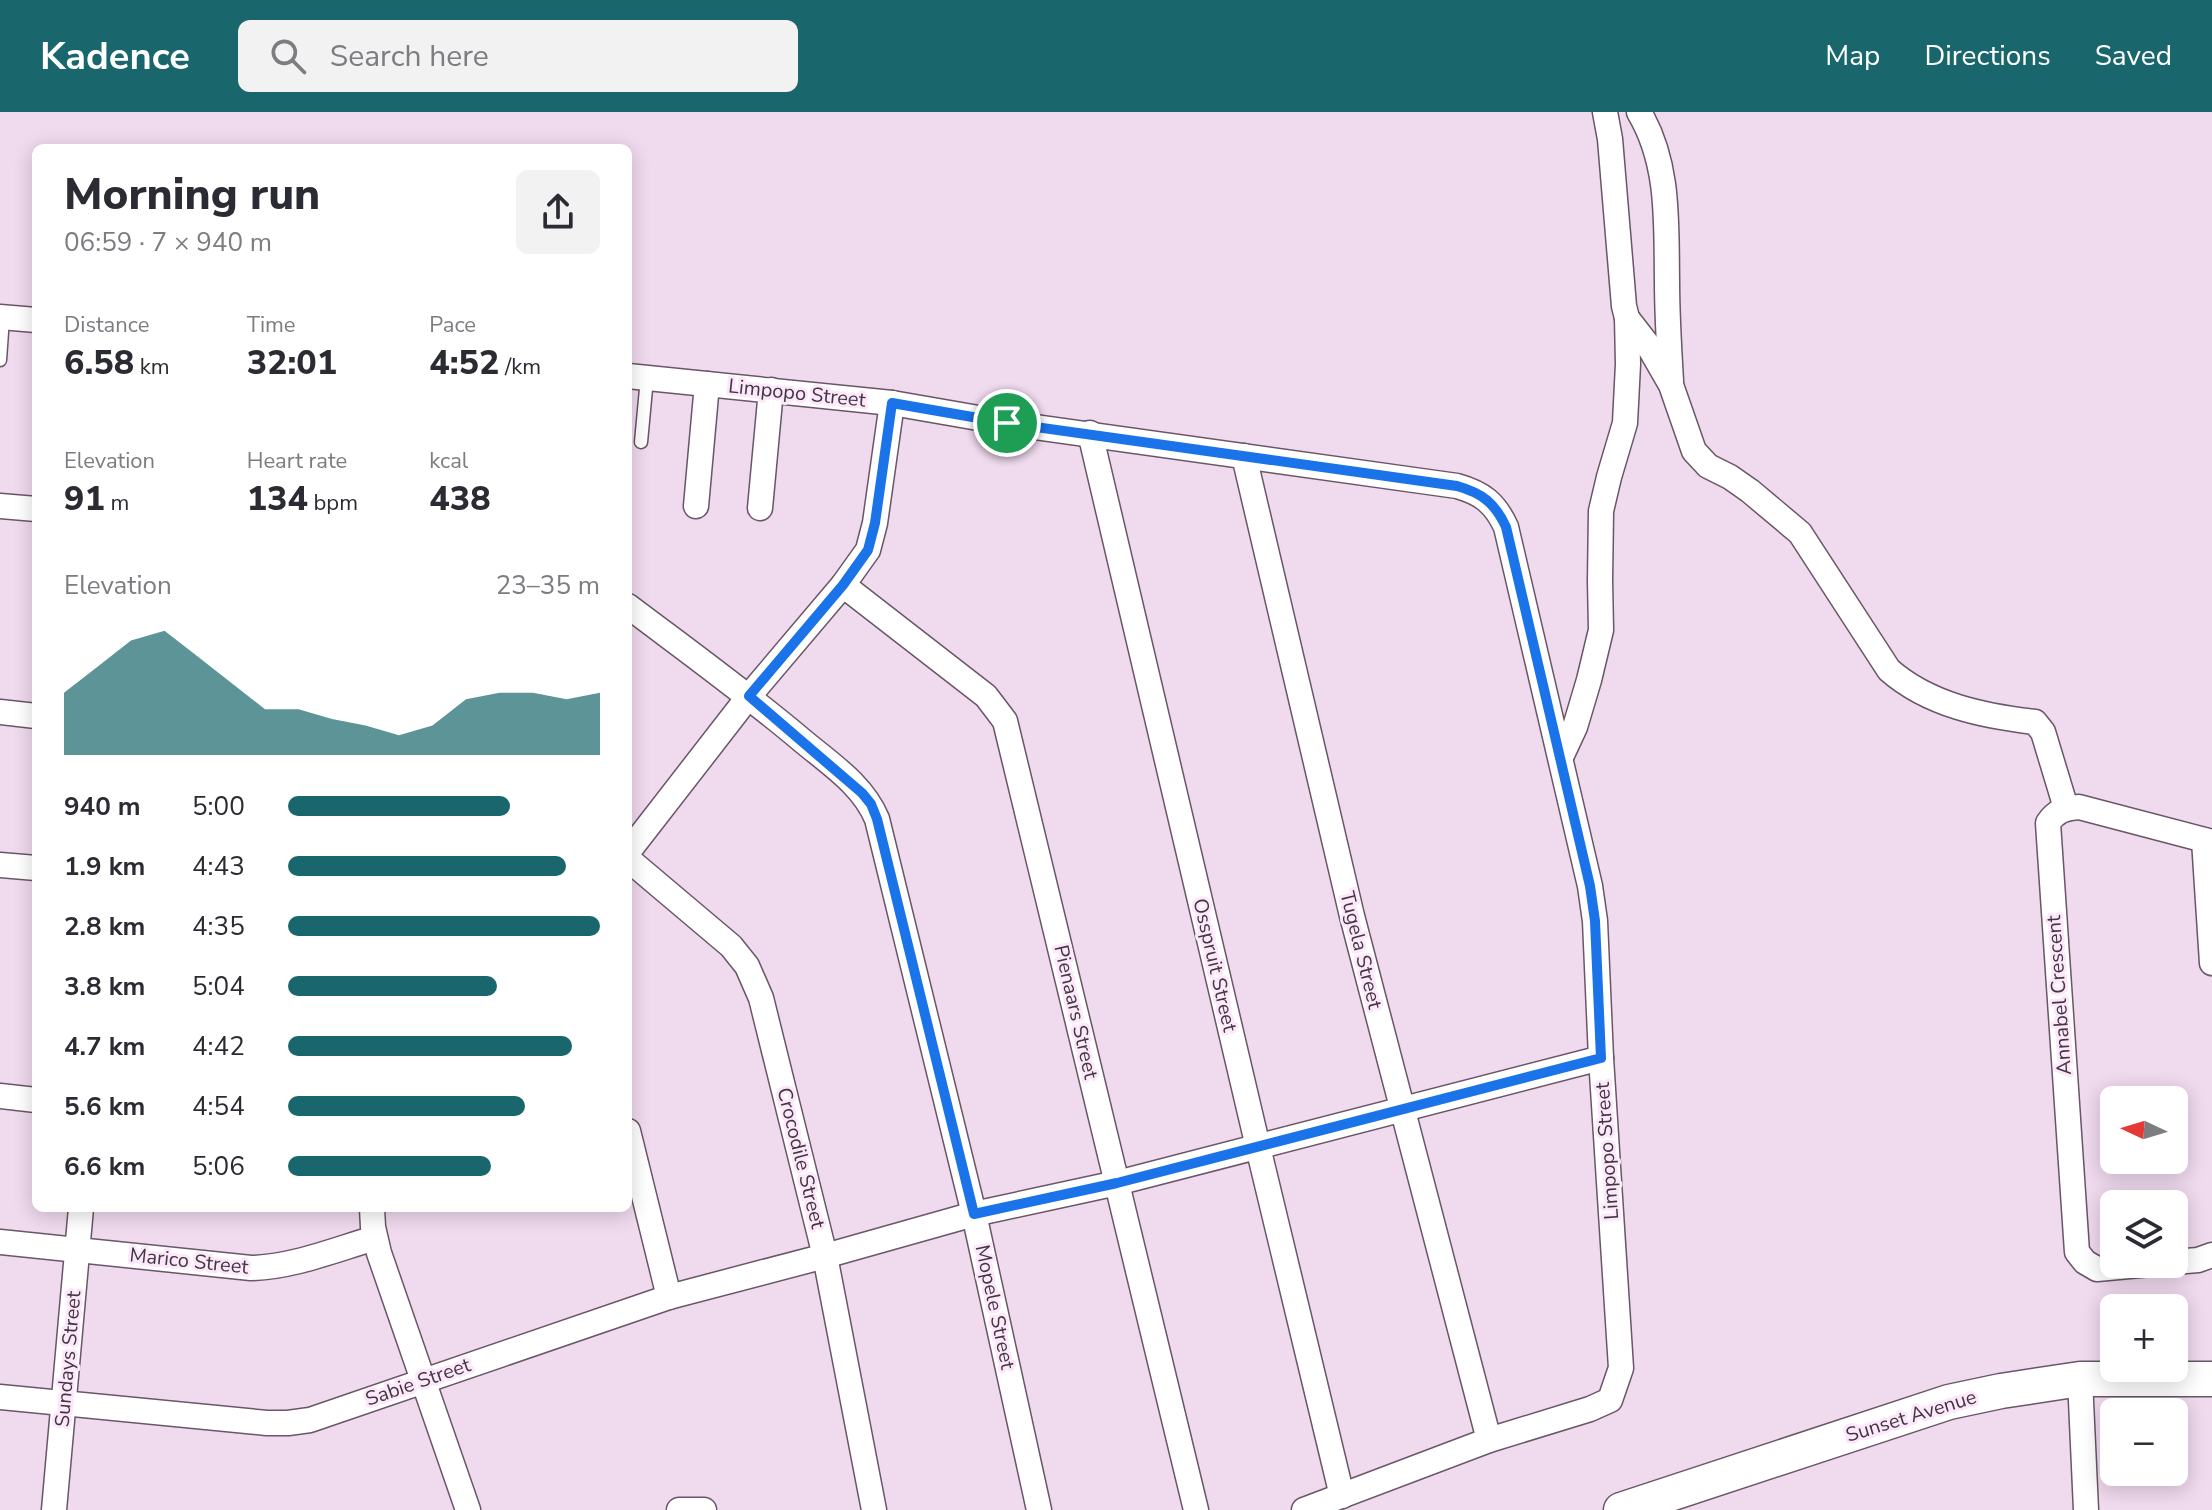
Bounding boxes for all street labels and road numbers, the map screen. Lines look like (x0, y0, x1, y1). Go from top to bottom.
street label: Limpopo Street (727, 372, 868, 414)
street label: Tugela Street (1333, 888, 1389, 1013)
street label: Osspruit Street (1187, 896, 1244, 1035)
street label: Annabel Crescent (2040, 913, 2078, 1076)
street label: Pienaars Street (1047, 942, 1105, 1083)
street label: Limpopo Street (1589, 1080, 1625, 1221)
street label: Crocodile Street (770, 1085, 832, 1232)
street label: Marico Street (128, 1241, 251, 1281)
street label: Mopele Street (969, 1242, 1022, 1373)
street label: Sundays Street (49, 1289, 87, 1428)
street label: Sabie Street (362, 1351, 475, 1413)
street label: Sunset Avenue (1842, 1383, 1980, 1449)

